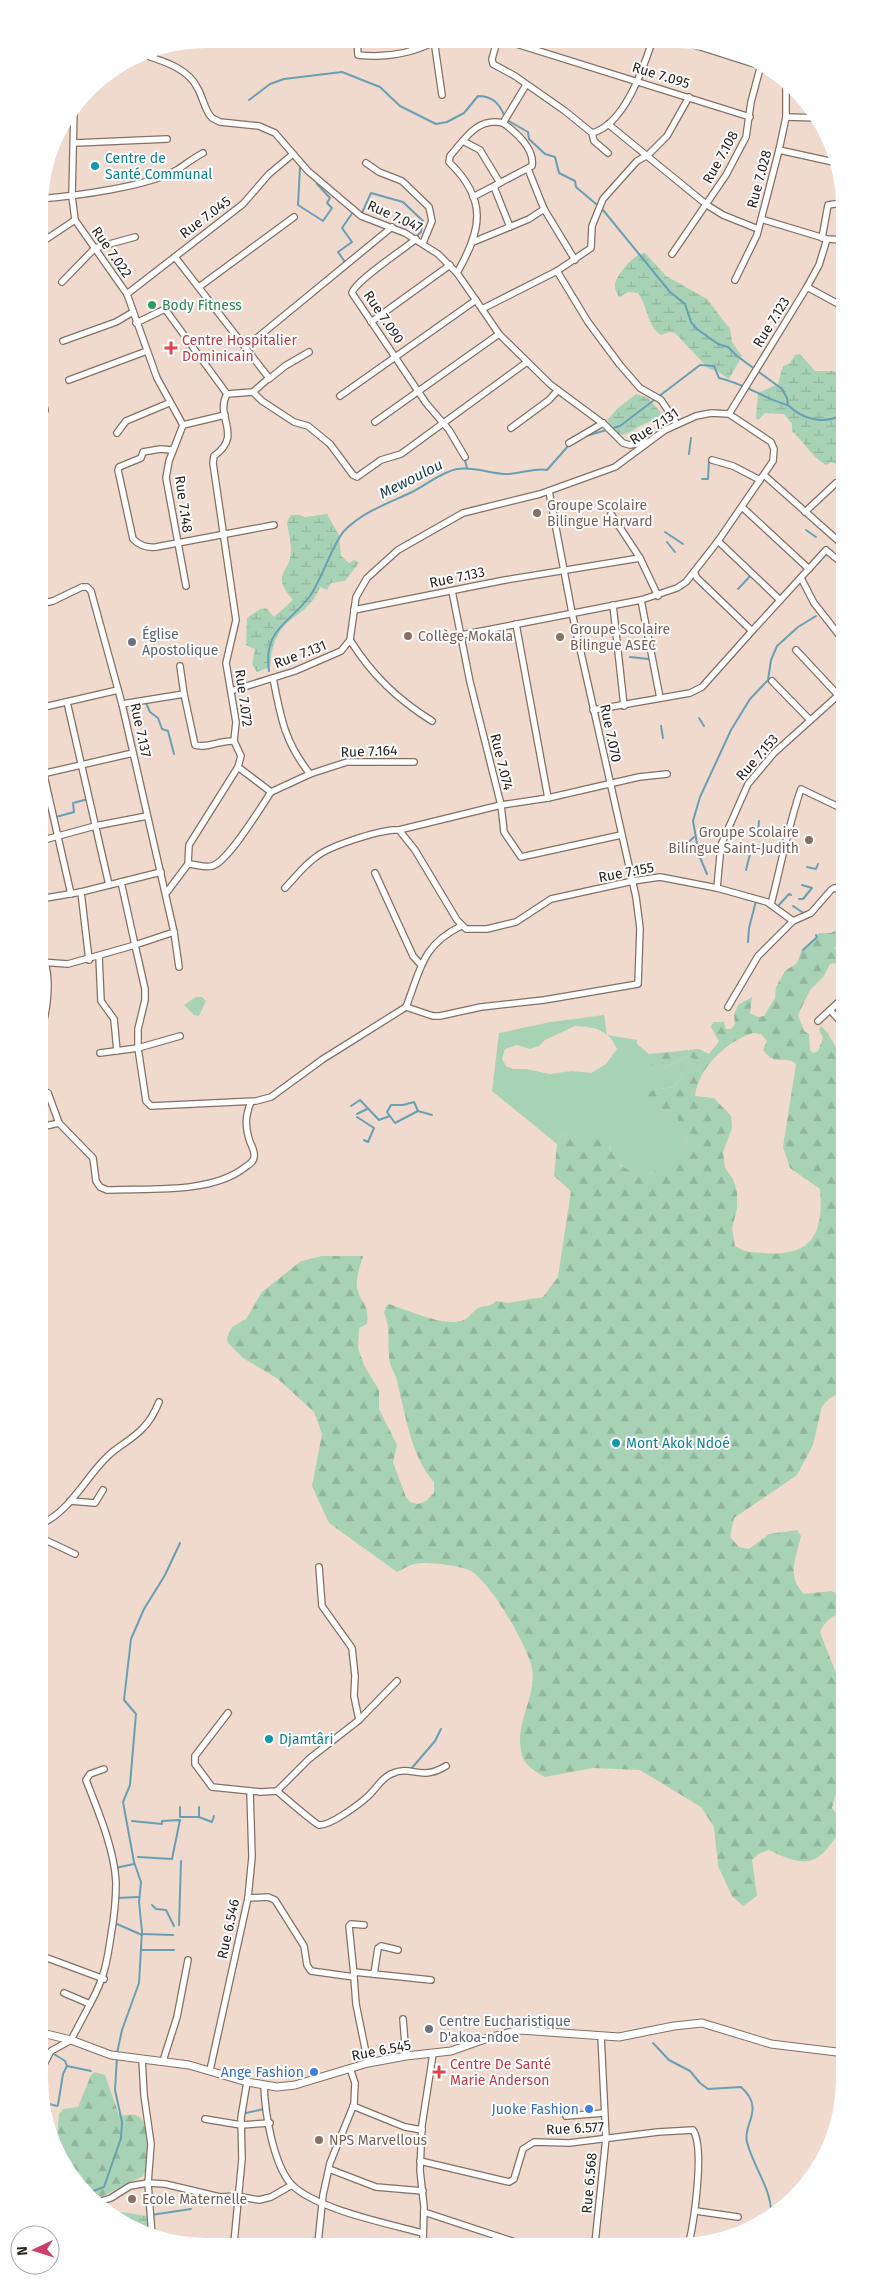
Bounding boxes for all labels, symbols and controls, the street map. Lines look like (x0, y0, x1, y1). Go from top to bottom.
street label: Rue 7.095 (630, 59, 692, 92)
street label: Rue 7.108 (699, 128, 742, 187)
street label: Rue 7.028 (744, 148, 775, 210)
place label: Centre de Santé Communal (105, 150, 212, 183)
marker: Centre de Santé Communal (89, 160, 101, 172)
street label: Rue 7.045 (176, 193, 234, 242)
street label: Rue 7.047 (365, 197, 425, 236)
street label: Rue 7.022 (88, 223, 135, 281)
street label: Rue 7.090 (360, 288, 408, 347)
street label: Rue 7.123 (749, 294, 793, 351)
place label: Body Fitness (162, 297, 242, 314)
marker: Body Fitness (146, 299, 158, 311)
place label: Centre Hospitalier Dominicain (182, 332, 297, 365)
marker: Centre Hospitalier Dominicain (164, 341, 178, 355)
street label: Rue 7.131 (627, 404, 682, 449)
water label: Mewoulou (376, 455, 446, 503)
street label: Rue 7.148 (171, 474, 196, 534)
place label: Groupe Scolaire Bilingue Harvard (547, 497, 653, 530)
marker: Groupe Scolaire Bilingue Harvard (531, 507, 543, 519)
street label: Rue 7.133 (428, 563, 486, 592)
place label: Groupe Scolaire Bilingue ASEC (570, 621, 670, 654)
place label: Église Apostolique (142, 625, 218, 659)
place label: Collège Mokala (418, 628, 513, 645)
marker: Collège Mokala (402, 630, 414, 642)
marker: Groupe Scolaire Bilingue ASEC (554, 631, 566, 643)
marker: Église Apostolique (126, 636, 138, 648)
street label: Rue 7.131 (272, 637, 329, 672)
street label: Rue 7.072 (231, 668, 256, 728)
street label: Rue 7.137 (126, 701, 155, 759)
street label: Rue 7.070 (596, 703, 625, 764)
street label: Rue 7.153 (733, 731, 782, 784)
street label: Rue 7.074 (486, 732, 517, 793)
street label: Rue 7.164 (340, 742, 398, 761)
place label: Groupe Scolaire Bilingue Saint-Judith (668, 824, 799, 857)
marker: Groupe Scolaire Bilingue Saint-Judith (803, 834, 815, 846)
street label: Rue 7.155 (597, 859, 655, 886)
place label: Mont Akok Ndoé (626, 1435, 730, 1452)
marker: Mont Akok Ndoé (610, 1437, 622, 1449)
place label: Djamtâri (279, 1731, 333, 1748)
marker: Djamtâri (263, 1733, 275, 1745)
street label: Rue 6.546 (214, 1898, 243, 1961)
place label: Centre Eucharistique D'akoa-ndoe (439, 2013, 571, 2046)
marker: Centre Eucharistique D'akoa-ndoe (423, 2023, 435, 2035)
street label: Rue 6.545 (350, 2036, 412, 2065)
place label: Centre De Santé Marie Anderson (450, 2056, 551, 2089)
place label: Ange Fashion (221, 2064, 304, 2081)
marker: Centre De Santé Marie Anderson (432, 2065, 446, 2079)
marker: Ange Fashion (308, 2066, 320, 2078)
place label: Juoke Fashion (491, 2101, 579, 2118)
marker: Juoke Fashion (583, 2103, 595, 2115)
street label: Rue 6.577 (546, 2118, 604, 2139)
place label: NPS Marvellous (329, 2132, 428, 2149)
marker: NPS Marvellous (313, 2134, 325, 2146)
street label: Rue 6.568 (578, 2152, 601, 2214)
place label: Ecole Maternelle (142, 2191, 247, 2208)
marker: Ecole Maternelle (126, 2193, 138, 2205)
north arrow (10, 2225, 60, 2275)
text: N (14, 2246, 31, 2256)

